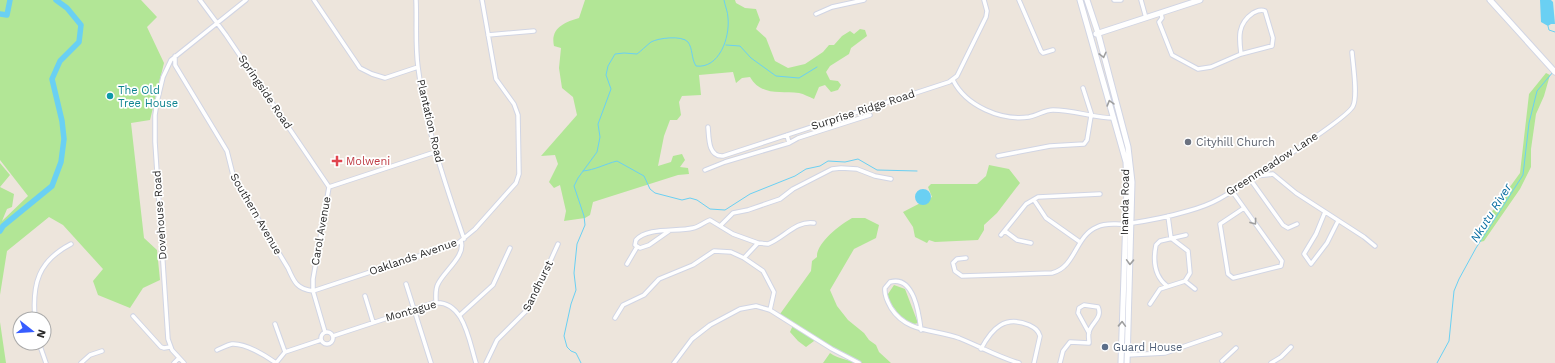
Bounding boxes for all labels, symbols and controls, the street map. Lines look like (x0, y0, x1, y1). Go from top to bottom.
one-way arrow (1098, 51, 1107, 58)
street label: Springside Road (235, 52, 295, 132)
street label: Plantation Road (414, 78, 446, 164)
place label: The Old Tree House (118, 84, 178, 110)
street label: Surprise Ridge Road (809, 87, 917, 133)
marker: The Old Tree House (105, 91, 115, 101)
one-way arrow (1106, 100, 1115, 107)
street label: Greenmeadow Lane (1224, 129, 1320, 199)
place label: Cityhill Church (1196, 136, 1275, 149)
marker: Cityhill Church (1183, 137, 1193, 147)
marker: Molweni (331, 155, 343, 167)
place label: Molweni (346, 155, 390, 168)
street label: Inanda Road (1118, 169, 1132, 235)
street label: Dovehouse Road (150, 170, 170, 260)
street label: Southern Avenue (227, 171, 285, 257)
water label: Nkutu River (1467, 180, 1515, 245)
street label: Carol Avenue (309, 195, 333, 267)
one-way arrow (1250, 218, 1257, 225)
street label: Oaklands Avenue (367, 236, 459, 278)
street label: Sandhurst (520, 258, 556, 314)
one-way arrow (1126, 259, 1134, 265)
street label: Montague (384, 298, 438, 324)
north arrow (12, 311, 52, 351)
one-way arrow (1118, 321, 1127, 327)
text: N (34, 328, 48, 340)
place label: Guard House (1113, 341, 1182, 354)
marker: Guard House (1100, 342, 1110, 352)

